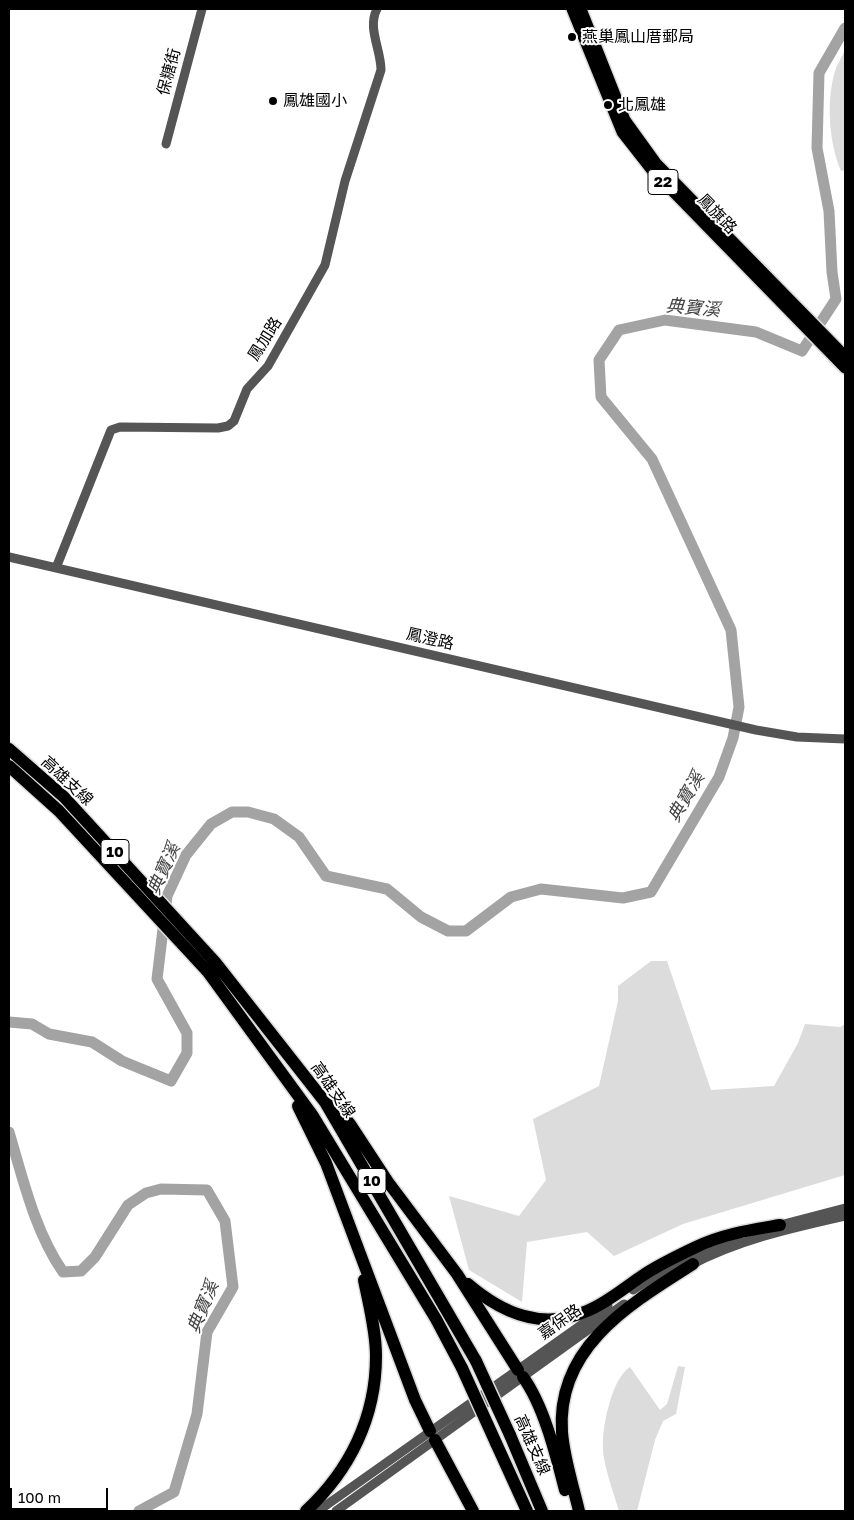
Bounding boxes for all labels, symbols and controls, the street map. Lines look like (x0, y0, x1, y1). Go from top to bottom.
place label: 燕巢鳳山厝郵局 (582, 27, 694, 47)
marker: 燕巢鳳山厝郵局 (566, 31, 578, 43)
street label: 保糖街 (154, 46, 184, 98)
place label: 鳳雄國小 (283, 91, 347, 111)
marker: 鳳雄國小 (267, 95, 279, 107)
place label: 北鳳雄 (618, 95, 666, 115)
marker: 北鳳雄 (602, 99, 614, 111)
road number: 22 (648, 170, 678, 194)
street label: 鳳旗路 (693, 190, 741, 238)
water label: 典寶溪 (665, 295, 721, 321)
street label: 鳳加路 (244, 314, 286, 364)
street label: 鳳澄路 (404, 624, 456, 654)
street label: 高雄支線 (37, 752, 97, 810)
water label: 典寶溪 (663, 768, 709, 826)
road number: 10 (101, 840, 129, 864)
water label: 典寶溪 (143, 840, 185, 898)
street label: 高雄支線 (307, 1058, 359, 1122)
road number: 10 (358, 1168, 386, 1194)
water label: 典寶溪 (183, 1278, 223, 1336)
street label: 嘉保路 (535, 1300, 585, 1344)
street label: 高雄支線 (510, 1412, 554, 1478)
scale bar (12, 1478, 110, 1510)
text: 100 m (18, 1488, 61, 1506)

